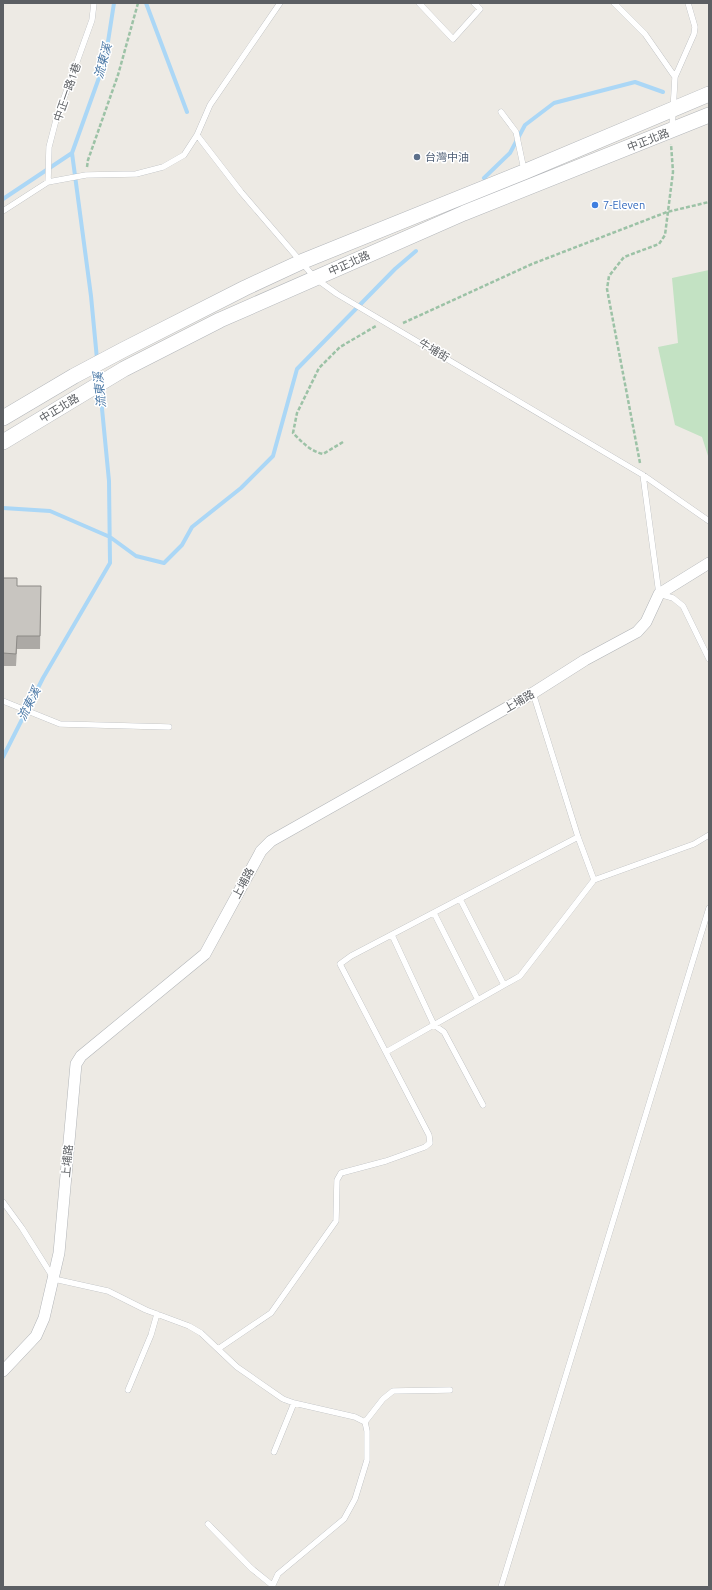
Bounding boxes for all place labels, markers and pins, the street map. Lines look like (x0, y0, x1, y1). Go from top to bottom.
place label: 台灣中油 (425, 151, 469, 163)
marker: 台灣中油 (412, 152, 422, 162)
place label: 7-Eleven (603, 199, 645, 211)
marker: 7-Eleven (590, 200, 600, 210)

